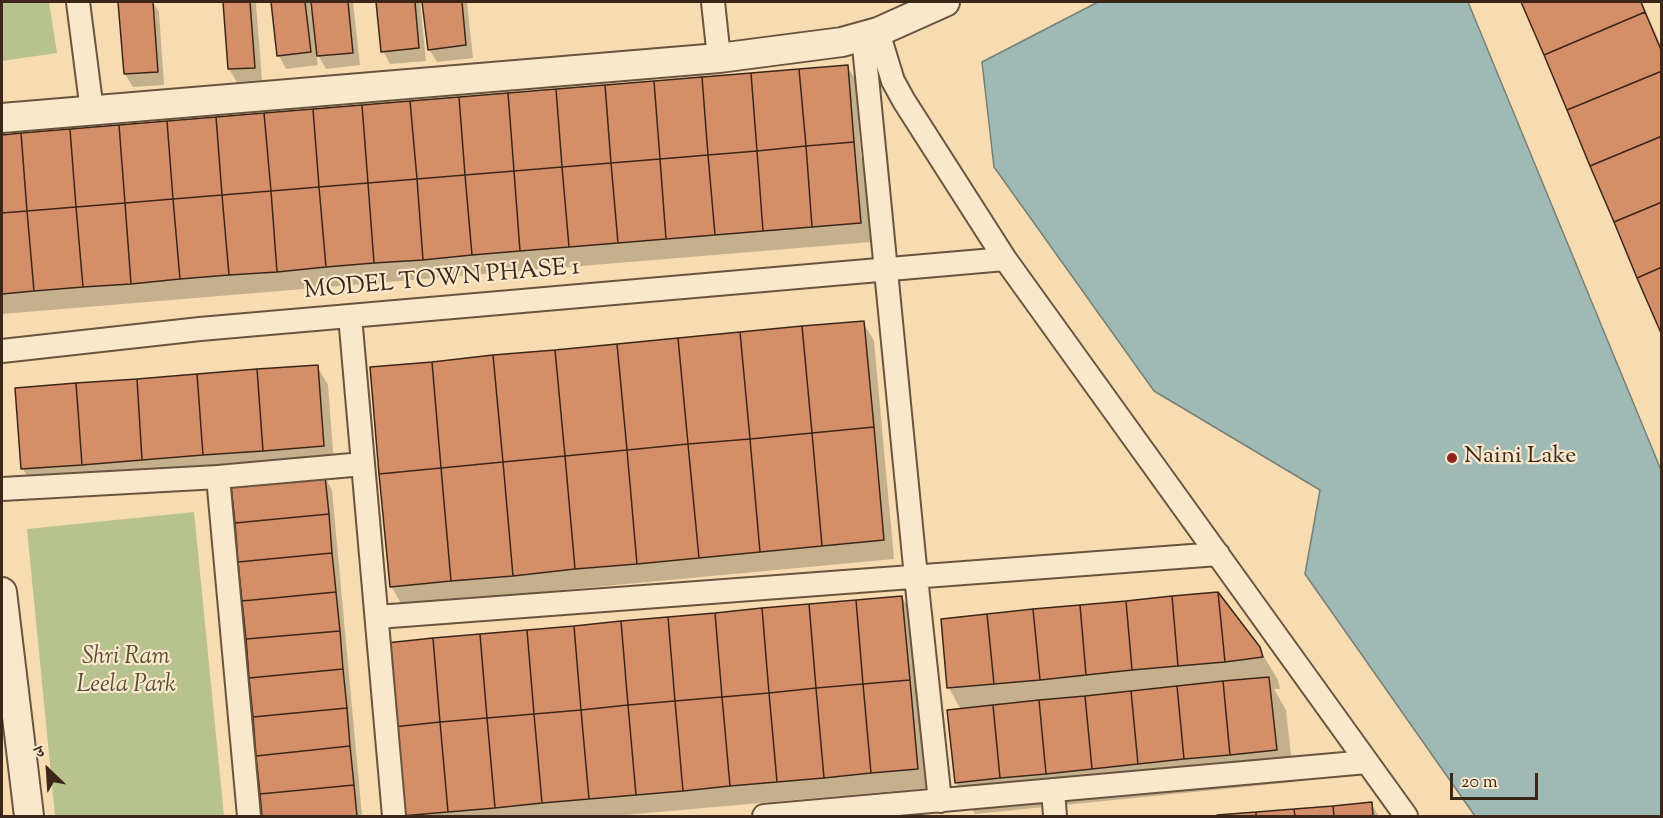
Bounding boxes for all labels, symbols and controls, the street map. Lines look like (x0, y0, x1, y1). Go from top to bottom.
street label: MODEL TOWN PHASE 1 (303, 255, 581, 307)
place label: Naini Lake (1464, 444, 1576, 472)
marker: Naini Lake (1445, 451, 1459, 465)
park label: Shri Ram Leela Park (76, 645, 176, 701)
north arrow (18, 740, 78, 800)
text: उ (32, 741, 49, 765)
scale bar (1453, 761, 1542, 799)
text: 20 m (1461, 770, 1498, 796)

